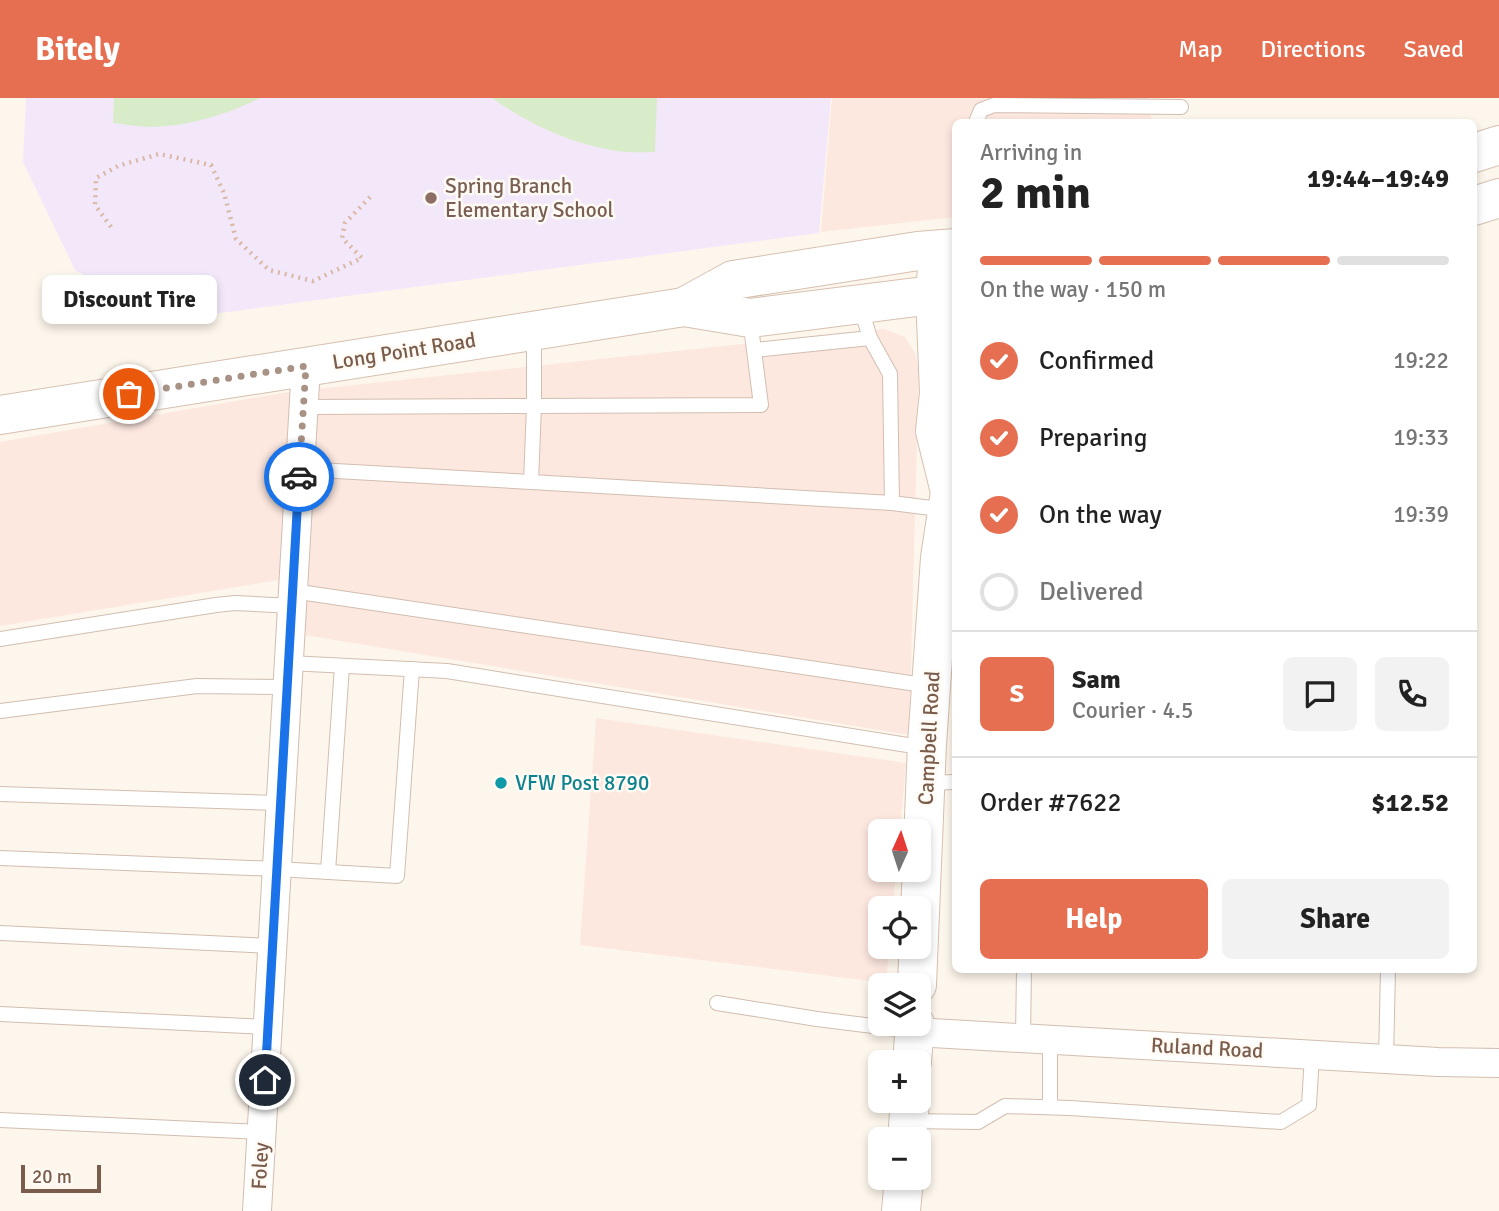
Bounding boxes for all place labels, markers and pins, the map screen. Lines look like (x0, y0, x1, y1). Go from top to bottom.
place label: Spring Branch Elementary School (445, 173, 614, 223)
marker: Spring Branch Elementary School (423, 190, 439, 206)
callout: Discount Tire (41, 275, 216, 324)
pin (99, 364, 159, 424)
place label: VFW Post 8790 (515, 770, 649, 796)
marker: VFW Post 8790 (493, 775, 509, 791)
pin (235, 1050, 295, 1110)

